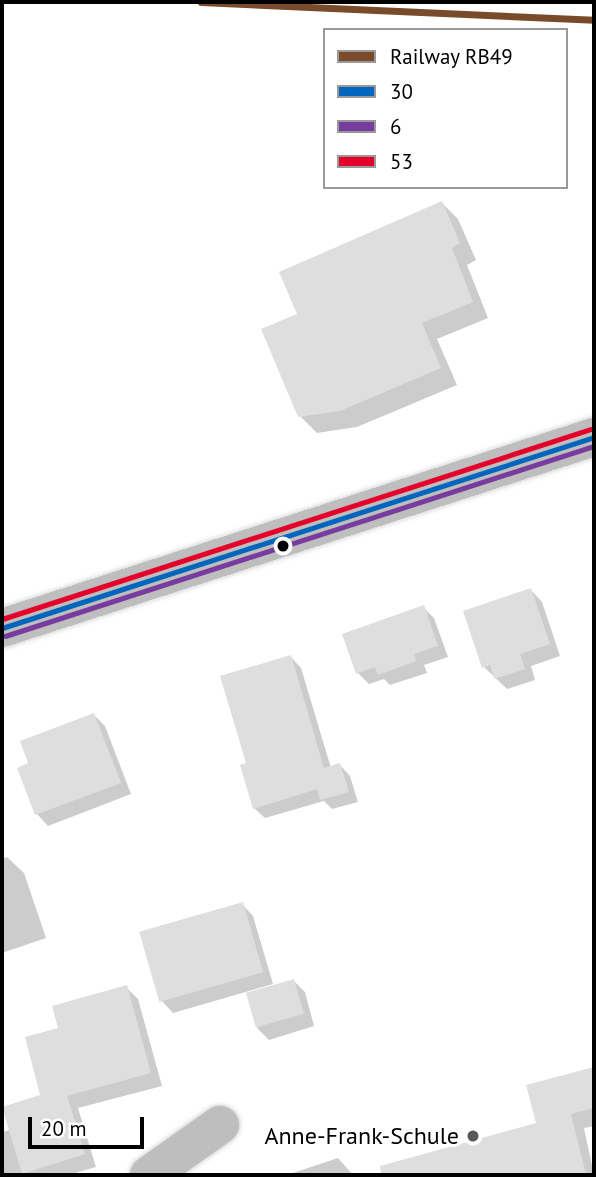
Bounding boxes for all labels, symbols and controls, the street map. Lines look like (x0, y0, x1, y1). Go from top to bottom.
legend (323, 28, 568, 189)
text: Railway RB49 (390, 43, 513, 70)
text: 30 (390, 78, 413, 105)
text: 6 (390, 113, 401, 140)
text: 53 (390, 148, 413, 175)
unlabelled marker (276, 539, 290, 553)
scale bar (32, 1104, 147, 1148)
text: 20 m (41, 1115, 87, 1142)
place label: Anne-Frank-Schule (264, 1122, 459, 1150)
marker: Anne-Frank-Schule (465, 1128, 481, 1144)

